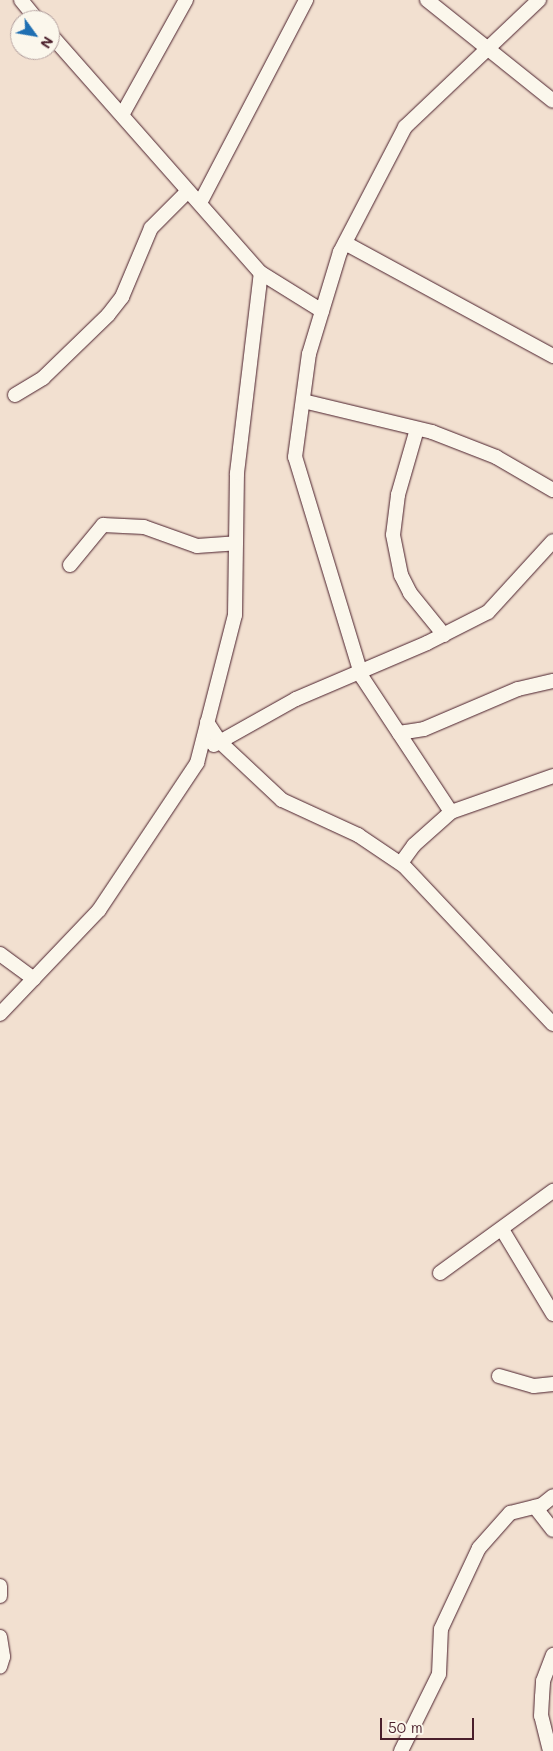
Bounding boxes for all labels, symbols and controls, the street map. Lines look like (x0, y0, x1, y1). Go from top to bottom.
north arrow (10, 10, 60, 60)
text: N (36, 33, 58, 52)
scale bar (383, 1708, 477, 1740)
text: 50 m (388, 1717, 423, 1737)

